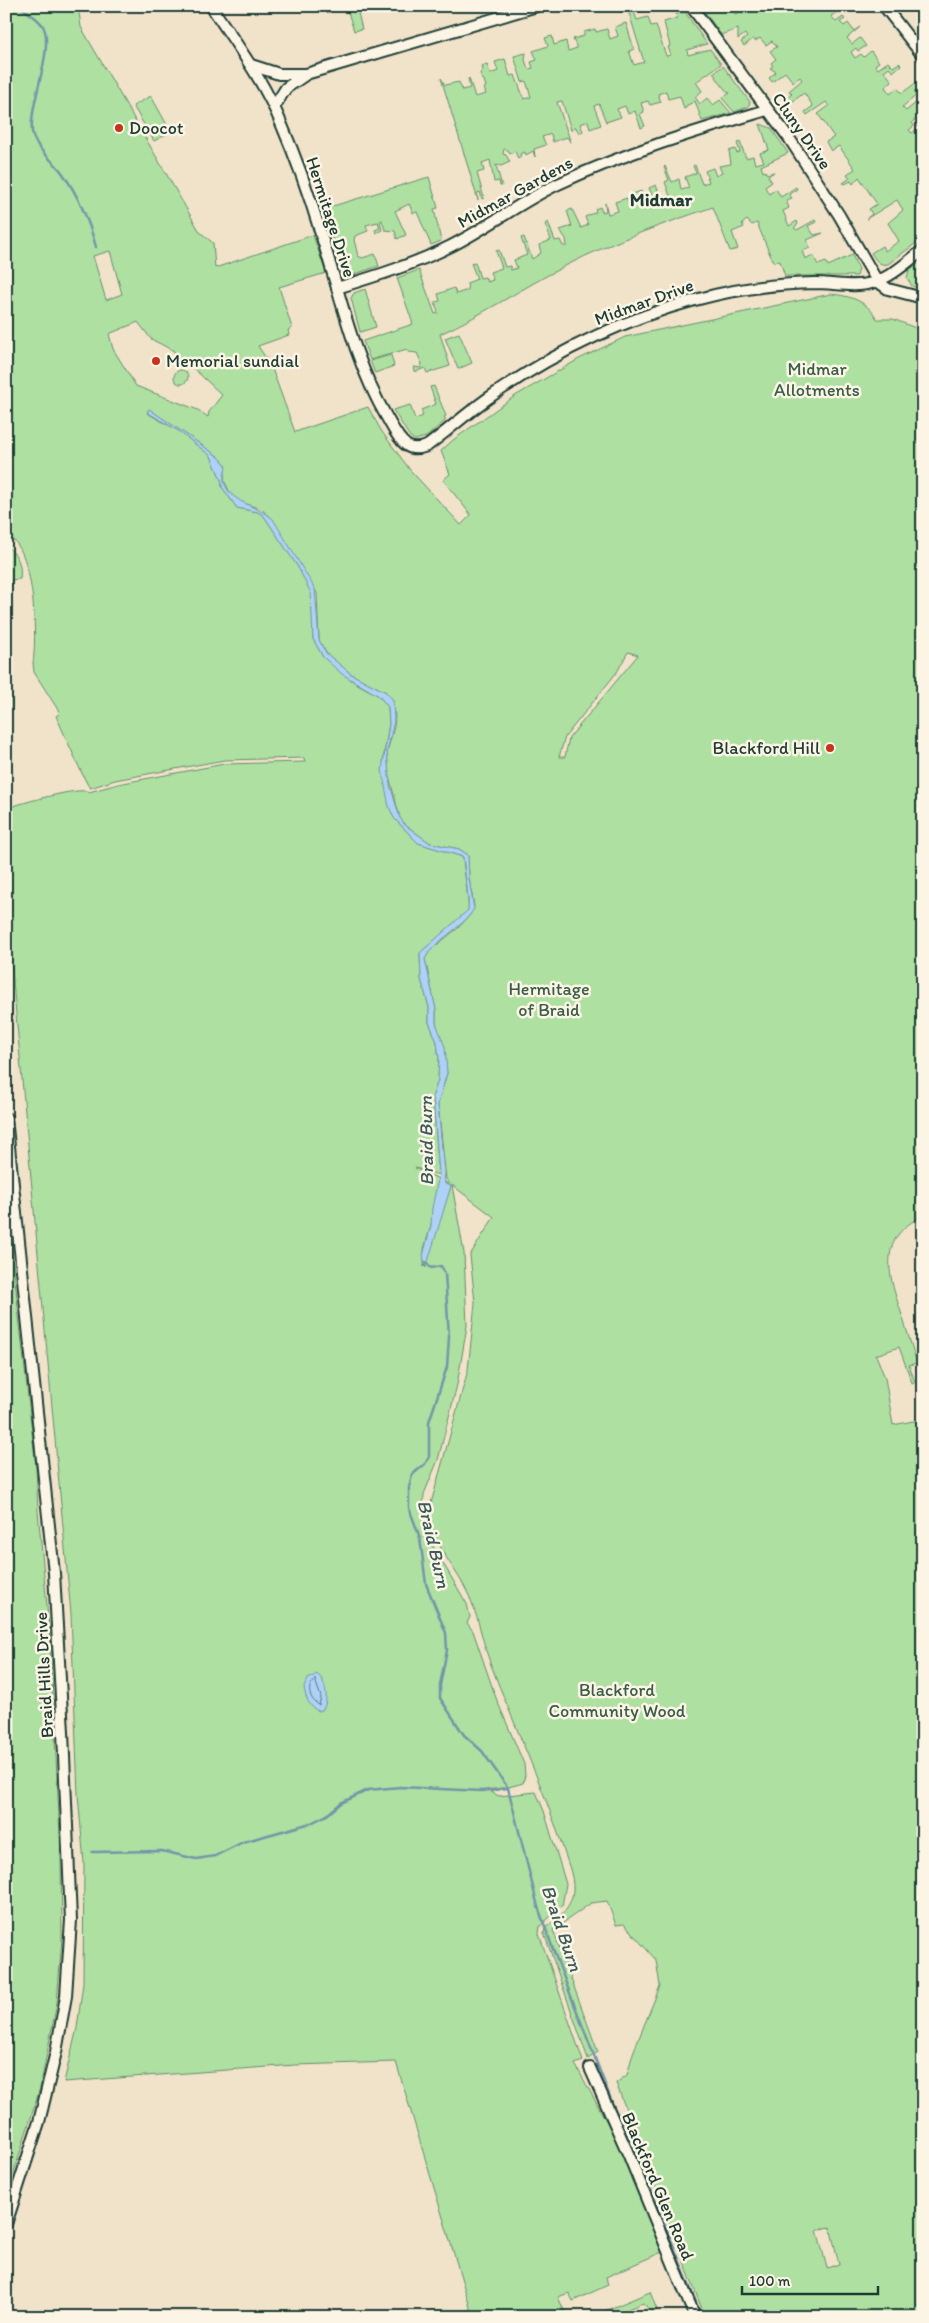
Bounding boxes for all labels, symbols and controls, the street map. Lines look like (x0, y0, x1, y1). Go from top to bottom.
street label: Cluny Drive (767, 88, 837, 174)
place label: Doocot (129, 117, 184, 139)
marker: Doocot (113, 122, 125, 134)
street label: Midmar Gardens (453, 151, 577, 233)
street label: Hermitage Drive (301, 154, 361, 280)
district label: Midmar (630, 188, 693, 211)
street label: Midmar Drive (591, 274, 697, 330)
place label: Memorial sundial (166, 350, 299, 372)
marker: Memorial sundial (150, 355, 162, 367)
park label: Midmar Allotments (774, 358, 860, 401)
place label: Blackford Hill (713, 737, 820, 759)
marker: Blackford Hill (824, 742, 836, 754)
park label: Hermitage of Braid (508, 978, 590, 1021)
water label: Braid Burn (414, 1096, 438, 1186)
water label: Braid Burn (413, 1498, 455, 1591)
street label: Braid Hills Drive (30, 1611, 58, 1739)
park label: Blackford Community Wood (548, 1679, 686, 1722)
water label: Braid Burn (536, 1882, 588, 1974)
street label: Blackford Glen Road (617, 2108, 699, 2264)
scale bar (742, 2263, 878, 2295)
text: 100 m (749, 2272, 791, 2290)

